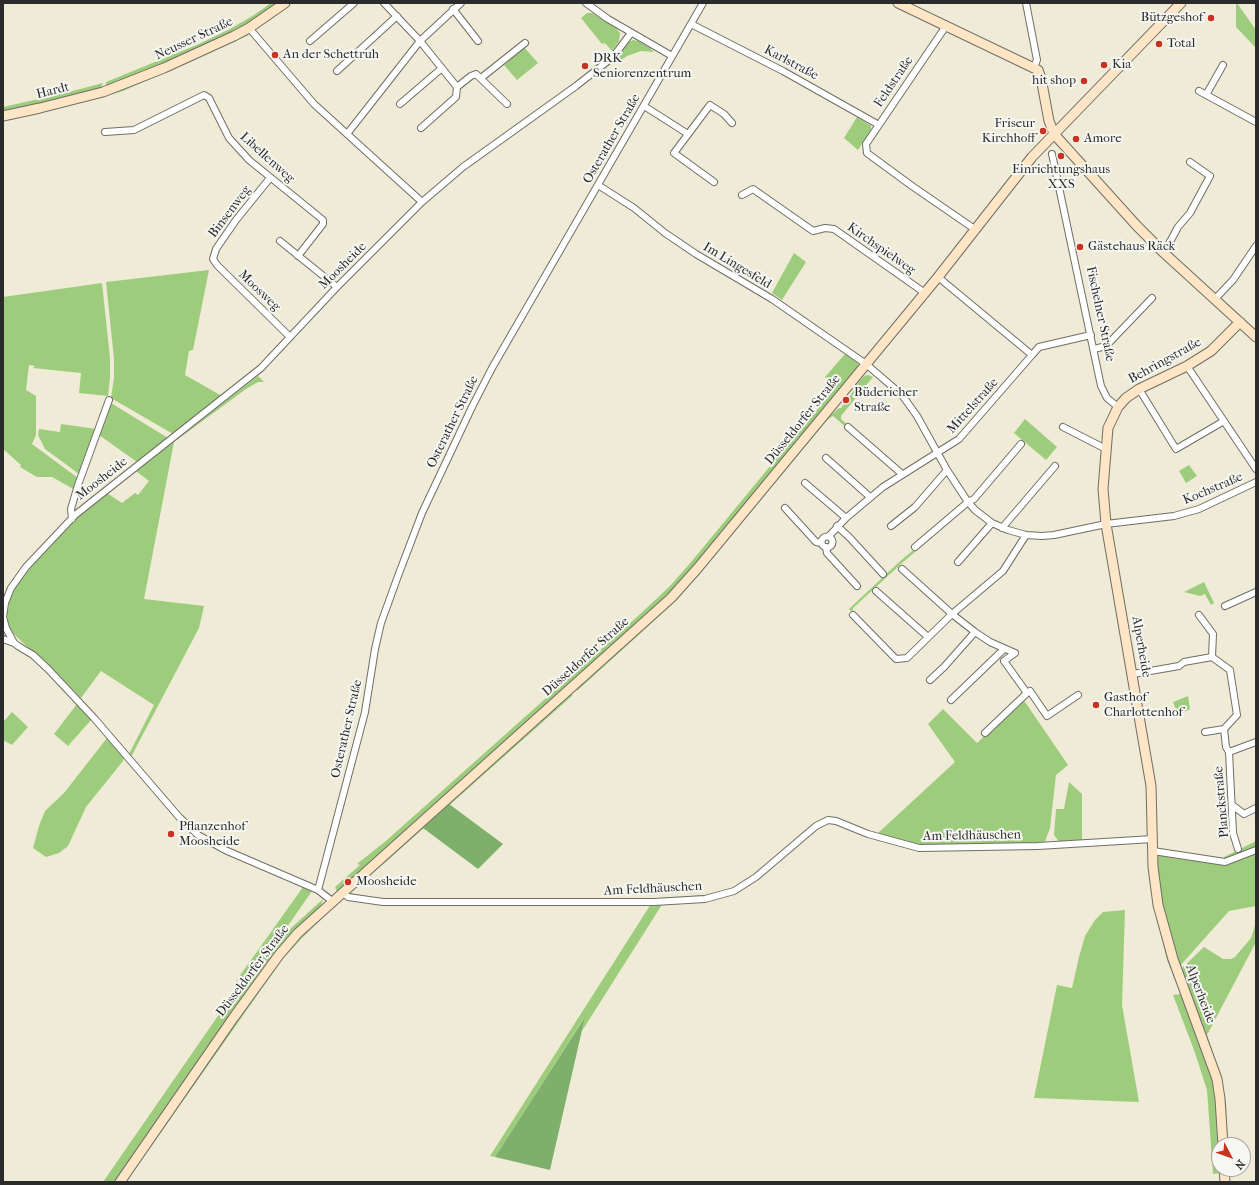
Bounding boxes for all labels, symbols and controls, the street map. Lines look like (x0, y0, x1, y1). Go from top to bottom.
place label: Bützgeshof (1141, 10, 1203, 26)
marker: Bützgeshof (1206, 13, 1216, 23)
street label: Neusser Straße (153, 14, 235, 64)
place label: Total (1167, 36, 1195, 52)
marker: Total (1154, 39, 1164, 49)
street label: Karlstraße (761, 42, 821, 84)
place label: An der Schettruh (283, 47, 379, 63)
marker: An der Schettruh (270, 50, 280, 60)
place label: DRK Seniorenzentrum (593, 51, 691, 82)
street label: Feldstraße (871, 53, 917, 111)
place label: Kia (1112, 57, 1131, 73)
marker: Kia (1099, 60, 1109, 70)
marker: DRK Seniorenzentrum (580, 61, 590, 71)
place label: hit shop (1032, 73, 1076, 89)
marker: hit shop (1079, 76, 1089, 86)
street label: Hardt (35, 79, 71, 103)
street label: Osterather Straße (580, 91, 644, 187)
place label: Friseur Kirchhoff (982, 116, 1035, 147)
marker: Friseur Kirchhoff (1038, 126, 1048, 136)
street label: Libellenweg (236, 129, 298, 187)
place label: Amore (1084, 131, 1122, 147)
marker: Amore (1071, 134, 1081, 144)
marker: Einrichtungshaus XXS (1056, 151, 1066, 161)
place label: Einrichtungshaus XXS (1012, 162, 1110, 193)
street label: Binsenweg (205, 183, 255, 241)
street label: Kirchspielweg (844, 220, 918, 278)
street label: Moosheide (316, 239, 370, 293)
street label: Im Lingesfeld (700, 239, 774, 293)
place label: Gästehaus Räck (1088, 239, 1175, 255)
marker: Gästehaus Räck (1075, 242, 1085, 252)
street label: Fischelner Straße (1082, 265, 1118, 363)
street label: Moosweg (235, 267, 283, 315)
street label: Behringstraße (1126, 335, 1204, 387)
street label: Düsseldorfer Straße (762, 372, 844, 468)
street label: Osterather Straße (424, 373, 482, 471)
street label: Mittelstraße (944, 375, 1002, 437)
place label: Büdericher Straße (854, 385, 917, 416)
marker: Büdericher Straße (841, 395, 851, 405)
street label: Moosheide (73, 454, 131, 504)
street label: Kochstraße (1181, 469, 1245, 509)
street label: Düsseldorfer Straße (539, 614, 633, 700)
street label: Alperheide (1128, 615, 1154, 679)
street label: Osterather Straße (328, 678, 366, 780)
place label: Gasthof Charlottenhof (1104, 690, 1183, 721)
marker: Gasthof Charlottenhof (1091, 700, 1101, 710)
street label: Planckstraße (1211, 766, 1233, 838)
place label: Pflanzenhof Moosheide (179, 819, 246, 850)
street label: Am Feldhäuschen (923, 827, 1021, 845)
marker: Pflanzenhof Moosheide (166, 829, 176, 839)
place label: Moosheide (356, 874, 417, 890)
marker: Moosheide (343, 877, 353, 887)
street label: Am Feldhäuschen (604, 879, 702, 899)
street label: Düsseldorfer Straße (213, 922, 293, 1020)
street label: Alperheide (1182, 962, 1218, 1026)
north arrow (1211, 1137, 1251, 1177)
text: N (1232, 1157, 1247, 1172)

